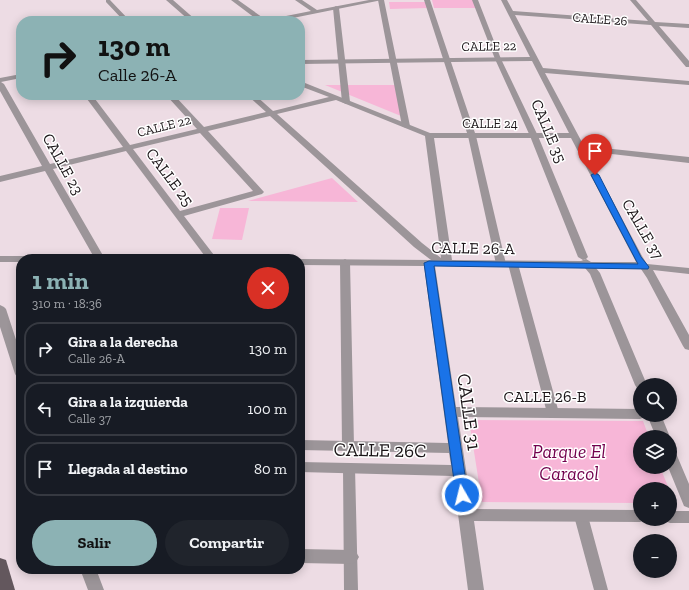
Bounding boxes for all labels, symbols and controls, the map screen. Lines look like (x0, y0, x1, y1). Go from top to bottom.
street label: CALLE 26 (572, 10, 628, 28)
text: 130 m (98, 30, 170, 63)
icon: right (32, 32, 84, 84)
street label: CALLE 22 (461, 38, 517, 54)
text: Calle 26-A (98, 64, 177, 86)
street label: CALLE 35 (527, 96, 571, 166)
street label: CALLE 22 (136, 112, 193, 140)
street label: CALLE 24 (462, 116, 518, 131)
street label: CALLE 23 (38, 130, 88, 198)
pin (578, 134, 612, 175)
icon: arrive (584, 140, 606, 162)
street label: CALLE 25 (142, 144, 198, 210)
street label: CALLE 37 (618, 195, 668, 263)
street label: CALLE 26-A (431, 238, 515, 258)
text: 1 min (32, 266, 89, 295)
button: close (247, 267, 289, 309)
text: 310 m · 18:36 (32, 296, 102, 311)
text: Gira a la derecha (68, 333, 178, 351)
icon: right (34, 338, 56, 360)
text: 130 m (249, 340, 287, 358)
text: Calle 26-A (68, 351, 125, 366)
street label: CALLE 31 (452, 372, 486, 452)
map controls (633, 378, 677, 578)
button: search (633, 378, 677, 422)
street label: CALLE 26-B (504, 387, 587, 406)
text: Gira a la izquierda (68, 393, 188, 411)
icon: left (34, 398, 56, 420)
text: 100 m (248, 400, 287, 418)
text: Calle 37 (68, 411, 111, 426)
button: layers (633, 430, 677, 474)
street label: CALLE 26C (333, 438, 427, 462)
park label: Parque El Caracol (532, 440, 606, 485)
icon: arrive (34, 458, 56, 480)
text: Llegada al destino (68, 460, 188, 478)
text: 80 m (254, 460, 287, 478)
position arrow (441, 474, 483, 516)
button: + (633, 482, 677, 526)
button: Salir (32, 520, 157, 566)
button: Compartir (165, 520, 289, 566)
button: − (633, 534, 677, 578)

